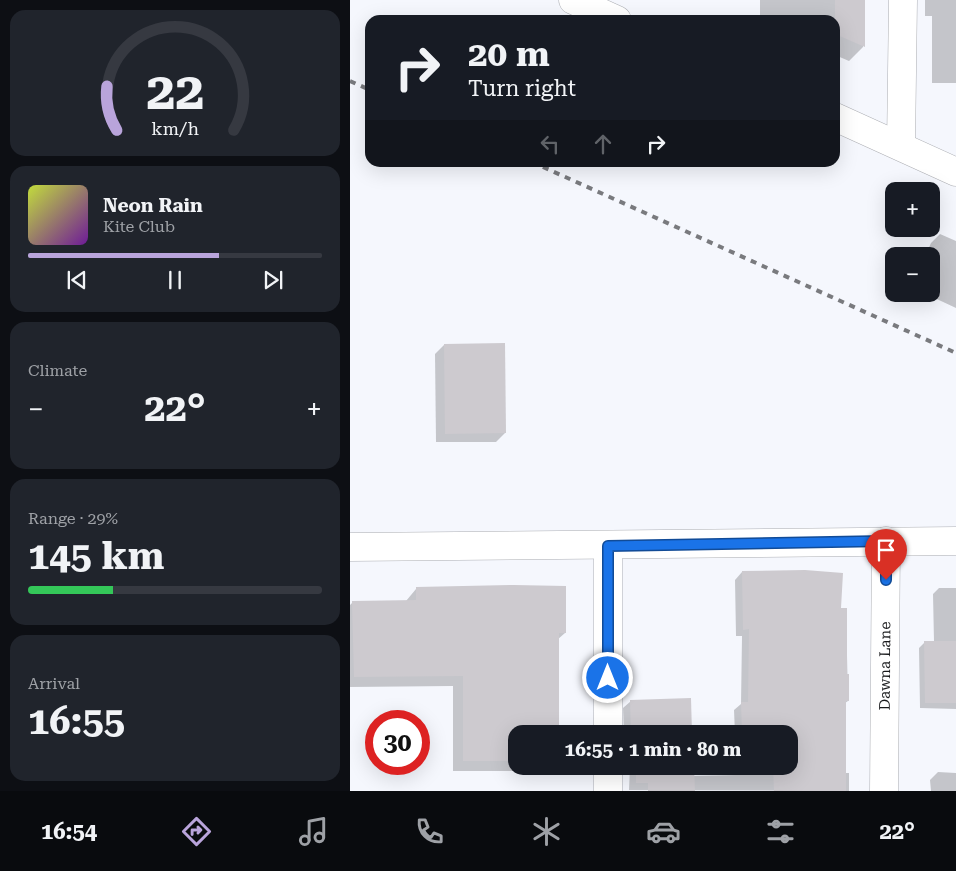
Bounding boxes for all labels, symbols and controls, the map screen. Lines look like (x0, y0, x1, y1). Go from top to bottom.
text: 20 m (468, 34, 550, 75)
icon: right (385, 35, 450, 100)
text: 22 (146, 61, 204, 122)
text: Turn right (468, 76, 576, 101)
text: km/h (151, 118, 199, 139)
icon: left (536, 130, 564, 158)
icon: ahead (589, 130, 617, 158)
icon: right (642, 130, 670, 158)
map controls (885, 182, 940, 302)
button: + (885, 182, 940, 237)
text: Neon Rain (103, 194, 203, 217)
text: Kite Club (103, 217, 175, 236)
button: − (885, 247, 940, 302)
icon: previous (63, 266, 91, 294)
icon: pause (161, 266, 189, 294)
icon: next (259, 266, 287, 294)
text: Climate (28, 361, 87, 380)
text: 22° (144, 386, 206, 430)
text: − (28, 393, 44, 426)
text: + (306, 393, 322, 426)
text: Range · 29% (28, 509, 118, 528)
pin (865, 529, 907, 580)
text: 145 km (28, 534, 164, 578)
icon: arrive (872, 536, 900, 564)
street label: Dawna Lane (876, 621, 894, 711)
position arrow (581, 651, 633, 703)
text: Arrival (28, 674, 80, 693)
text: 16:55 (28, 699, 125, 743)
speed limit sign: 30 (365, 710, 430, 775)
text: 16:55 · 1 min · 80 m (565, 738, 741, 761)
icon: directions (179, 814, 214, 849)
icon: music (296, 814, 331, 849)
icon: phone (412, 814, 447, 849)
icon: climate (529, 814, 564, 849)
icon: car (646, 814, 681, 849)
icon: filters (763, 814, 798, 849)
text: 16:54 (41, 819, 97, 844)
text: 22° (879, 819, 915, 844)

